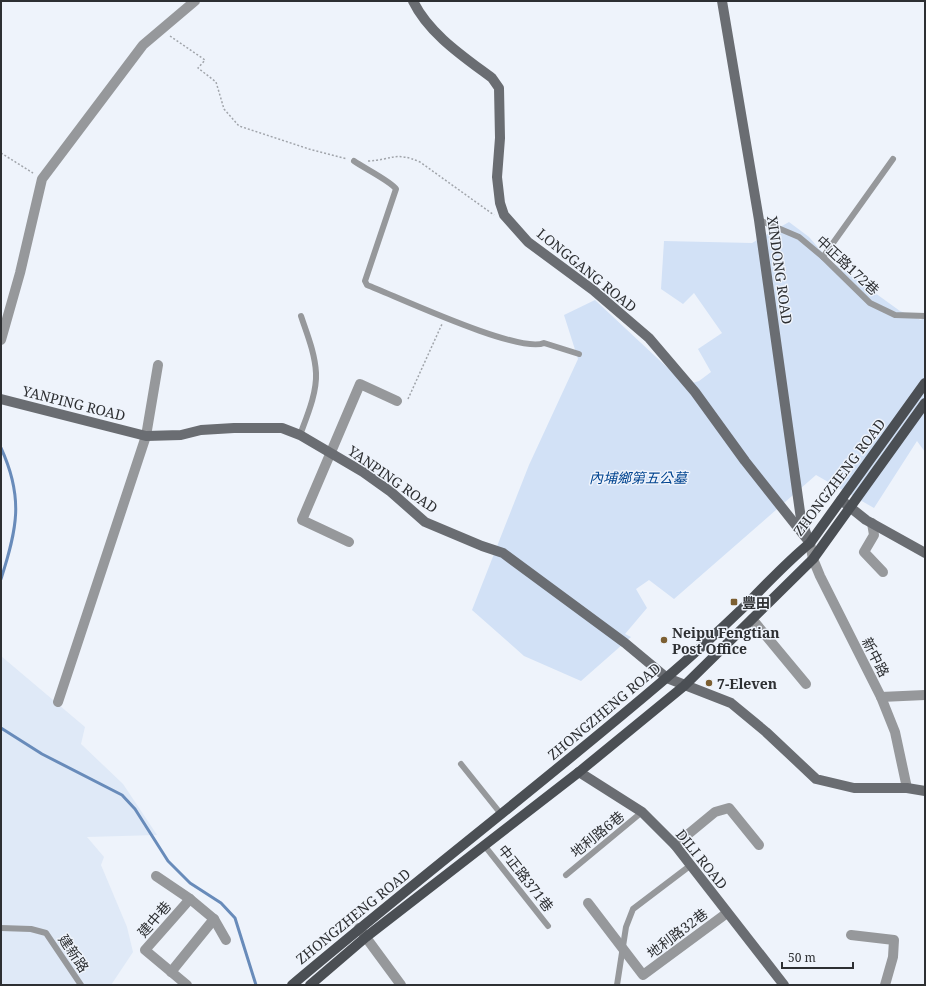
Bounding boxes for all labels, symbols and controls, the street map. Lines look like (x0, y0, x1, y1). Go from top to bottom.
street label: XINDONG ROAD (763, 215, 797, 325)
street label: LONGGANG ROAD (533, 224, 641, 316)
street label: 中正路172巷 (812, 231, 884, 299)
street label: YANPING ROAD (20, 381, 127, 425)
street label: ZHONGZHENG ROAD (789, 415, 889, 539)
street label: YANPING ROAD (344, 440, 442, 517)
park label: 內埔鄉第五公墓 (589, 468, 689, 487)
place label: 豐田 (742, 593, 770, 612)
marker: 豐田 (729, 597, 739, 607)
place label: Neipu Fengtian Post Office (672, 623, 780, 658)
street label: 新中路 (858, 634, 894, 680)
marker: Neipu Fengtian Post Office (659, 635, 669, 645)
street label: ZHONGZHENG ROAD (544, 658, 664, 764)
place label: 7-Eleven (717, 674, 777, 693)
marker: 7-Eleven (704, 678, 714, 688)
street label: 地利路6巷 (566, 807, 628, 861)
street label: DILI ROAD (672, 825, 732, 893)
street label: 中正路371巷 (494, 841, 558, 915)
street label: ZHONGZHENG ROAD (292, 864, 414, 968)
street label: 建中巷 (133, 897, 175, 941)
street label: 地利路32巷 (643, 904, 711, 962)
street label: 建新路 (54, 930, 94, 976)
scale bar (782, 944, 853, 970)
text: 50 m (788, 949, 816, 966)

